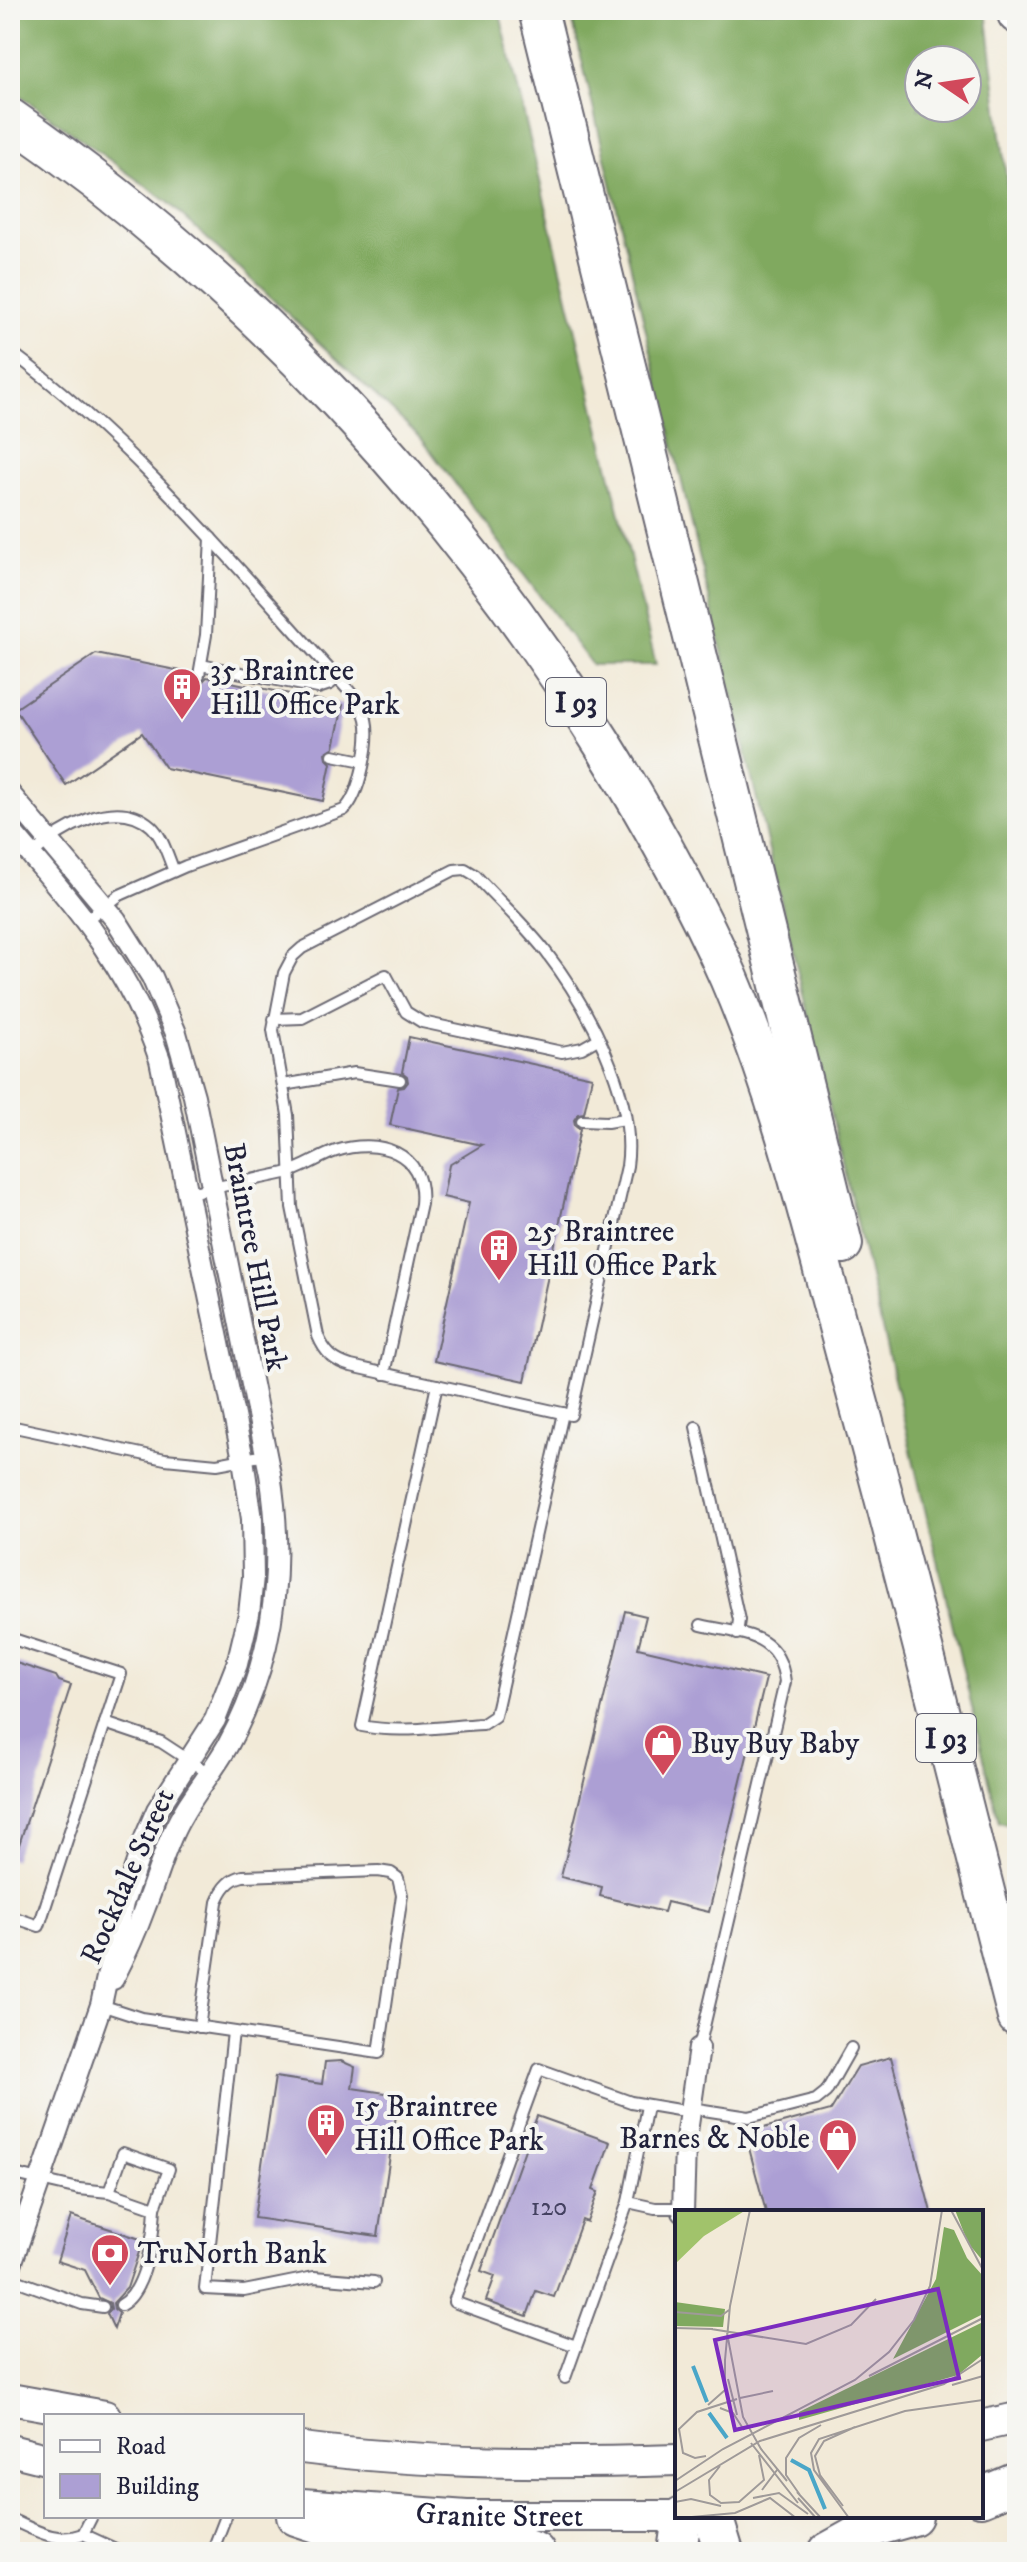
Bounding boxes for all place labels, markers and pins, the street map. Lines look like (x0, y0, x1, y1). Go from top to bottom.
place label: 35 Braintree Hill Office Park (210, 653, 400, 724)
building icon: 35 Braintree Hill Office Park (161, 666, 203, 721)
place label: 25 Braintree Hill Office Park (527, 1214, 717, 1285)
building icon: 25 Braintree Hill Office Park (478, 1227, 520, 1282)
shop icon: Buy Buy Baby (642, 1722, 684, 1777)
place label: Buy Buy Baby (691, 1726, 860, 1763)
place label: 15 Braintree Hill Office Park (354, 2089, 544, 2160)
building icon: 15 Braintree Hill Office Park (305, 2102, 347, 2157)
shop icon: Barnes & Noble (817, 2117, 859, 2172)
place label: Barnes & Noble (619, 2121, 810, 2158)
bank icon: TruNorth Bank (89, 2232, 131, 2287)
place label: TruNorth Bank (138, 2236, 327, 2273)

